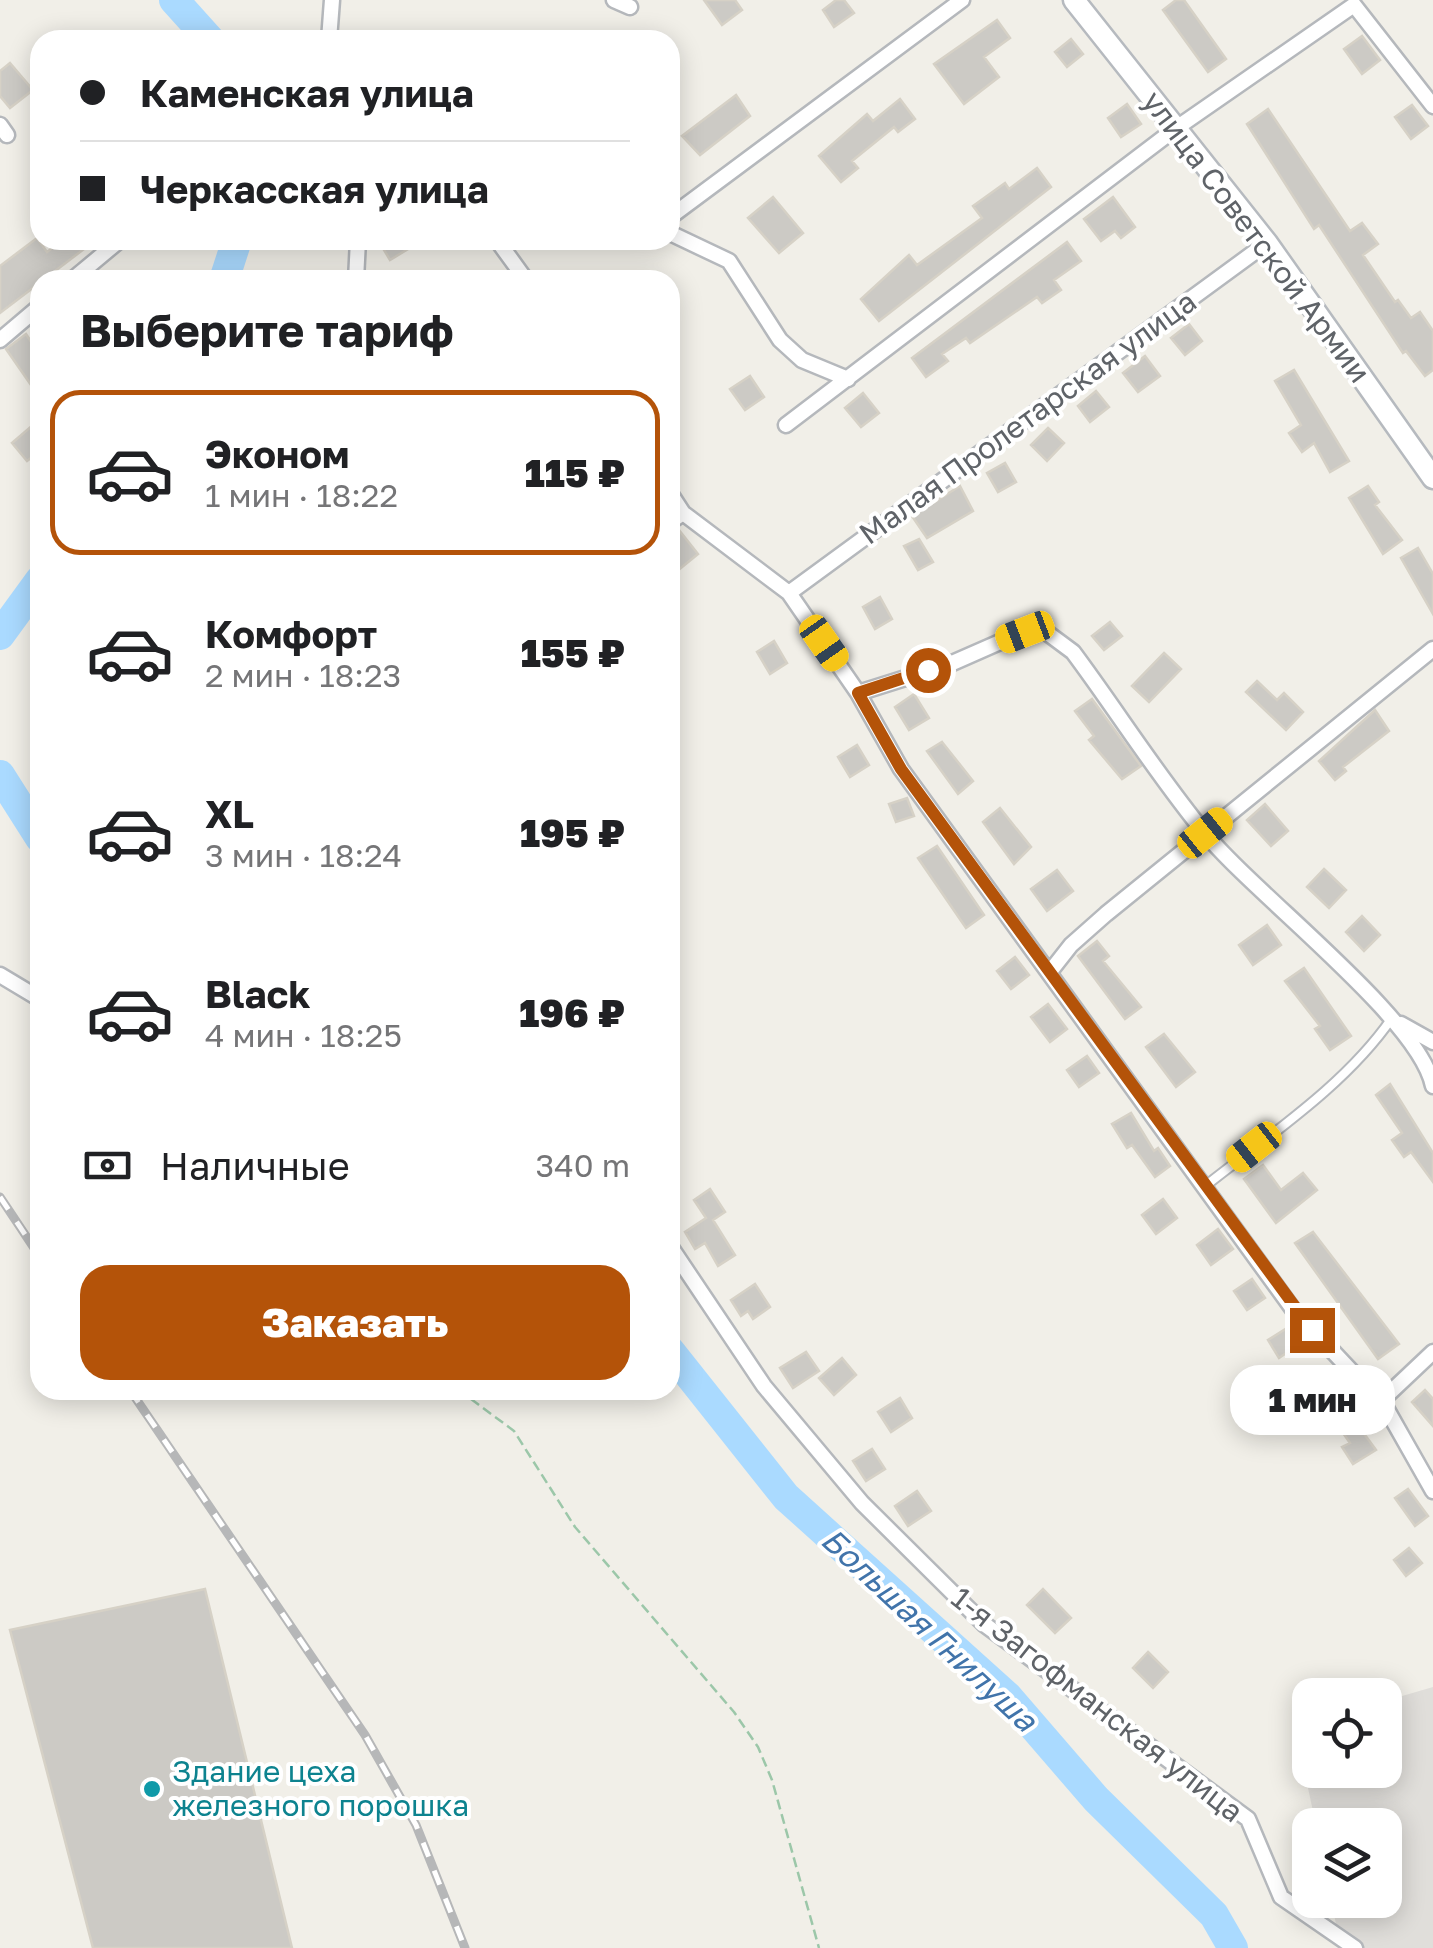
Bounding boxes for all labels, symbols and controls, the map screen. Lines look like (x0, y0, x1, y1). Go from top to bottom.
text: Каменская улица (140, 70, 474, 115)
street label: улица Советской Армии (1135, 83, 1378, 389)
text: Черкасская улица (140, 166, 489, 211)
street label: Малая Пролетарская улица (852, 283, 1203, 551)
text: Выберите тариф (80, 303, 454, 357)
icon: car (85, 428, 175, 518)
text: Эконом (205, 431, 349, 476)
text: 115 ₽ (525, 450, 625, 495)
text: 1 мин · 18:22 (205, 476, 398, 514)
car (992, 607, 1058, 657)
icon: car (85, 608, 175, 698)
car (795, 610, 853, 676)
text: Комфорт (205, 611, 377, 656)
text: 155 ₽ (521, 630, 625, 675)
route start (906, 648, 951, 693)
text: 2 мин · 18:23 (205, 656, 401, 694)
icon: car (85, 788, 175, 878)
text: XL (205, 791, 254, 836)
car (1172, 802, 1238, 864)
text: 195 ₽ (520, 810, 625, 855)
text: 3 мин · 18:24 (205, 836, 402, 874)
icon: car (85, 968, 175, 1058)
text: Black (205, 971, 310, 1016)
text: 196 ₽ (519, 990, 625, 1035)
text: 4 мин · 18:25 (205, 1016, 402, 1054)
car (1221, 1117, 1287, 1177)
icon: cash (80, 1138, 135, 1193)
text: Наличные (160, 1143, 350, 1188)
text: 340 m (536, 1146, 630, 1184)
button: Заказать (80, 1265, 630, 1380)
route end (1290, 1308, 1335, 1353)
callout: 1 мин (1230, 1365, 1394, 1435)
text: 1 мин (1268, 1381, 1357, 1419)
water label: Большая Гнилуша (814, 1520, 1046, 1740)
street label: 1-я Загофманская улица (945, 1579, 1251, 1829)
map controls (1292, 1678, 1402, 1918)
button: locate (1292, 1678, 1402, 1788)
place label: Здание цеха железного порошка (172, 1753, 469, 1823)
marker: Здание цеха железного порошка (141, 1778, 163, 1800)
button: layers (1292, 1808, 1402, 1918)

